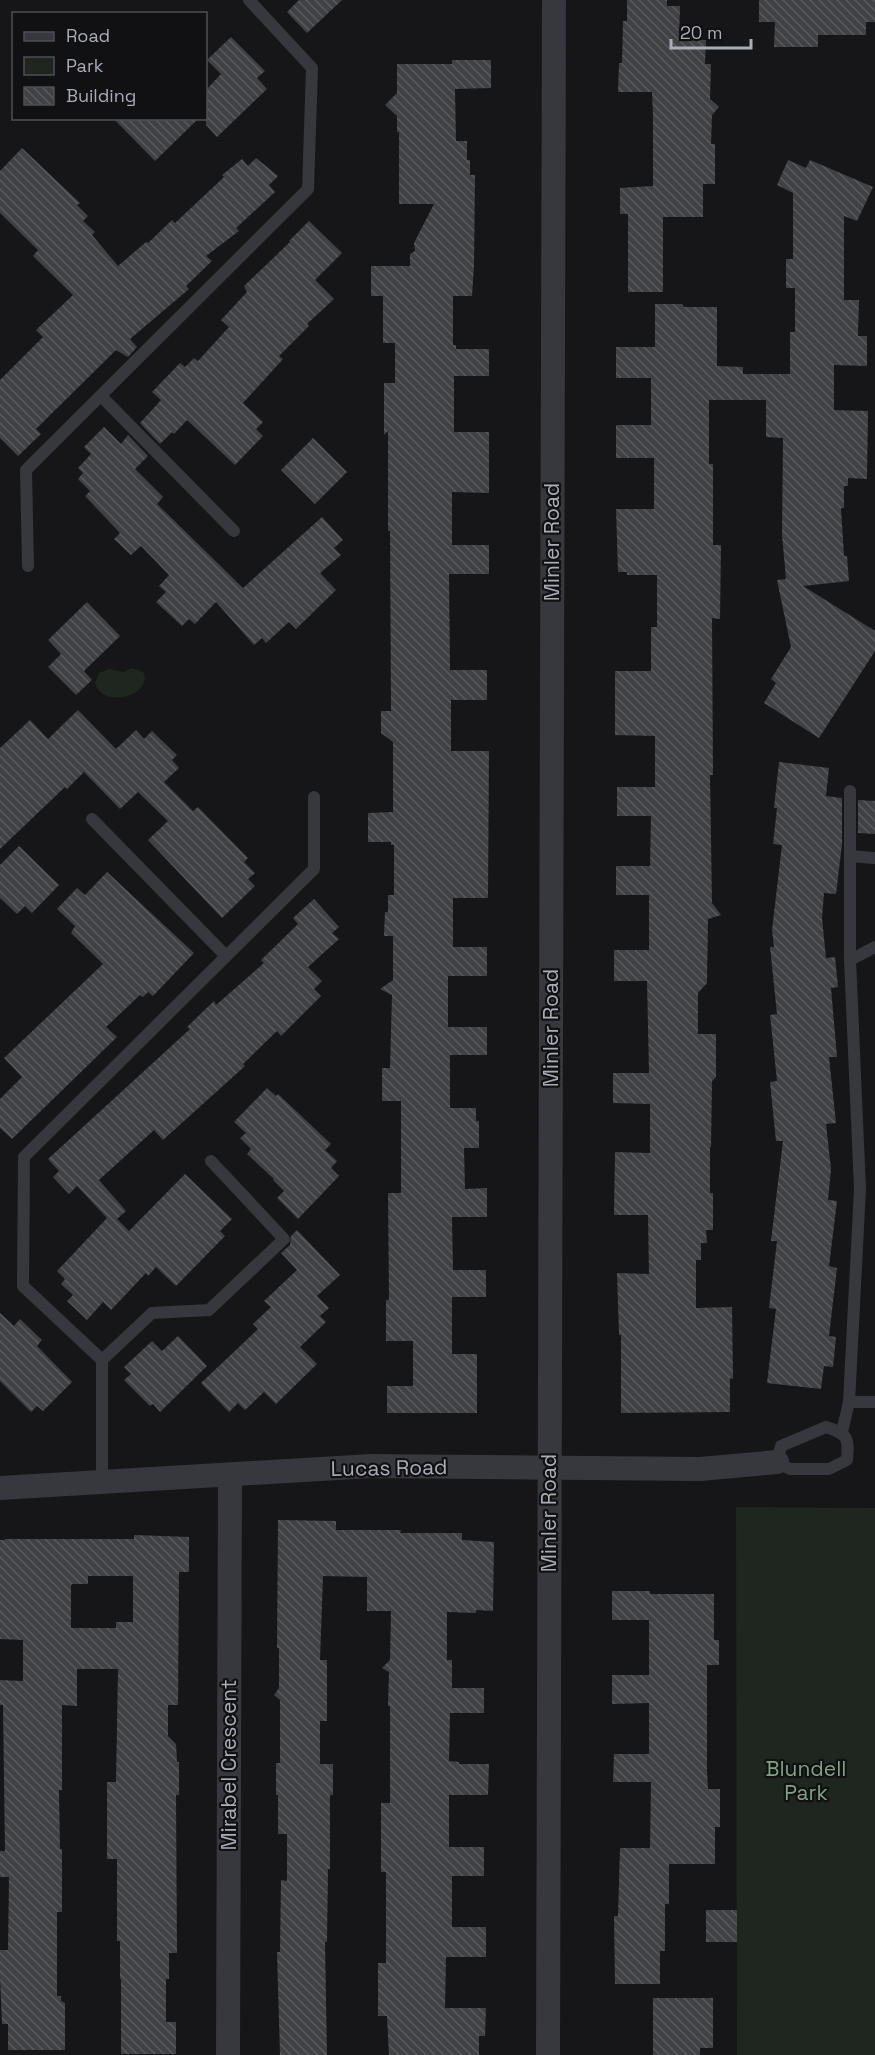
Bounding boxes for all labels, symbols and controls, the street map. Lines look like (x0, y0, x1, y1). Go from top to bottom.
legend (12, 12, 207, 120)
scale bar (671, 12, 750, 50)
text: 20 m (680, 21, 723, 44)
text: Road (66, 24, 110, 47)
text: Park (66, 54, 104, 77)
text: Building (66, 84, 136, 107)
street label: Minler Road (538, 483, 565, 601)
street label: Minler Road (537, 969, 564, 1087)
street label: Lucas Road (330, 1453, 448, 1482)
street label: Minler Road (535, 1454, 562, 1572)
street label: Mirabel Crescent (215, 1679, 242, 1851)
park label: Blundell Park (766, 1755, 847, 1806)

